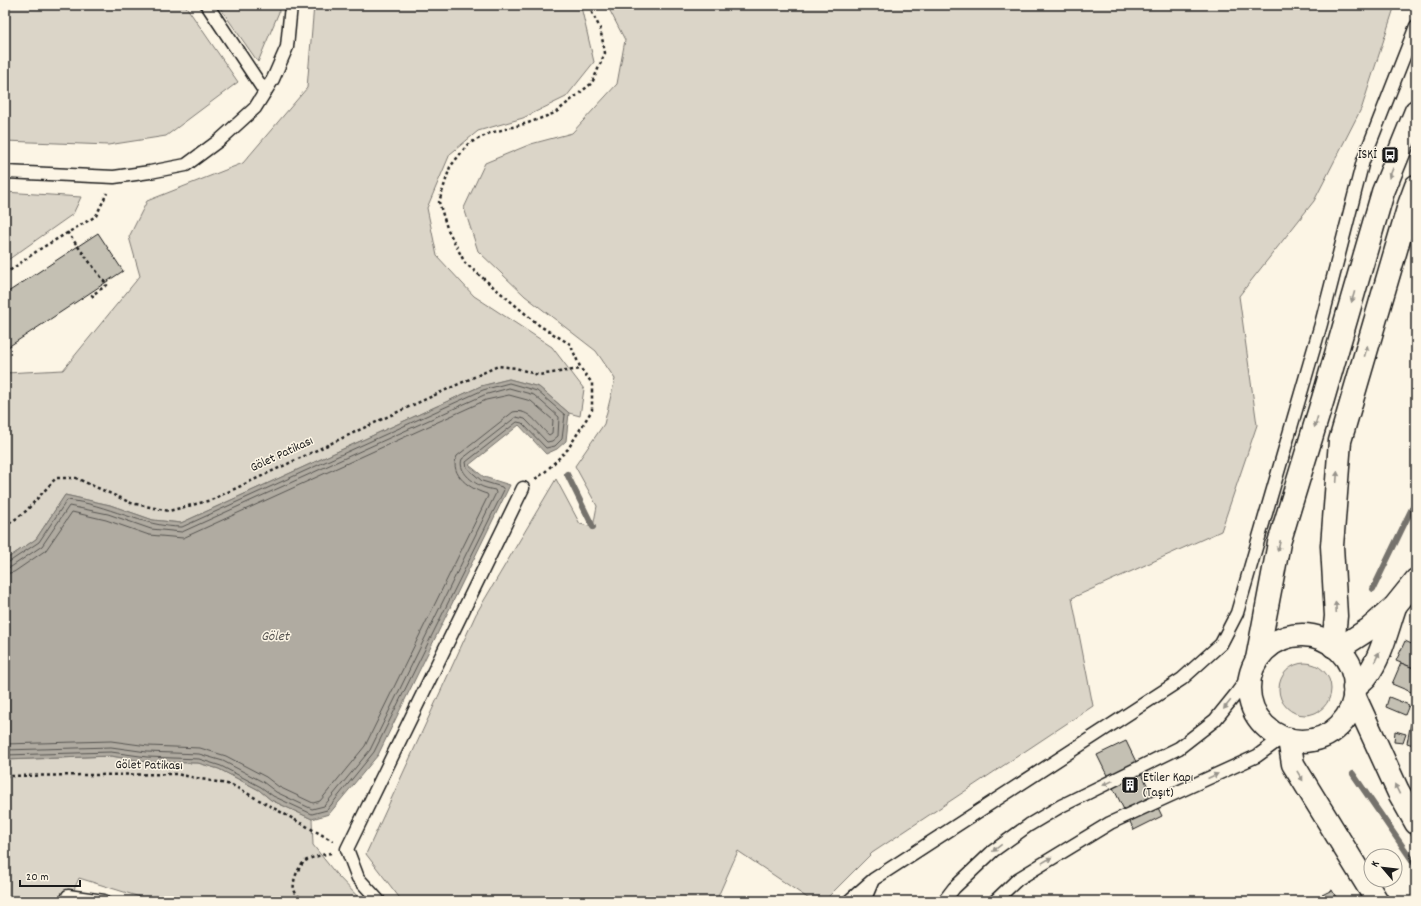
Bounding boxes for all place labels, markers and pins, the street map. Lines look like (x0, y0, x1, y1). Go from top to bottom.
bus stop icon: İSKİ (1380, 145, 1400, 165)
place label: İSKİ (1358, 146, 1377, 165)
place label: Etiler Kapı (Taşıt) (1143, 769, 1193, 803)
building icon: Etiler Kapı (Taşıt) (1120, 775, 1140, 795)

